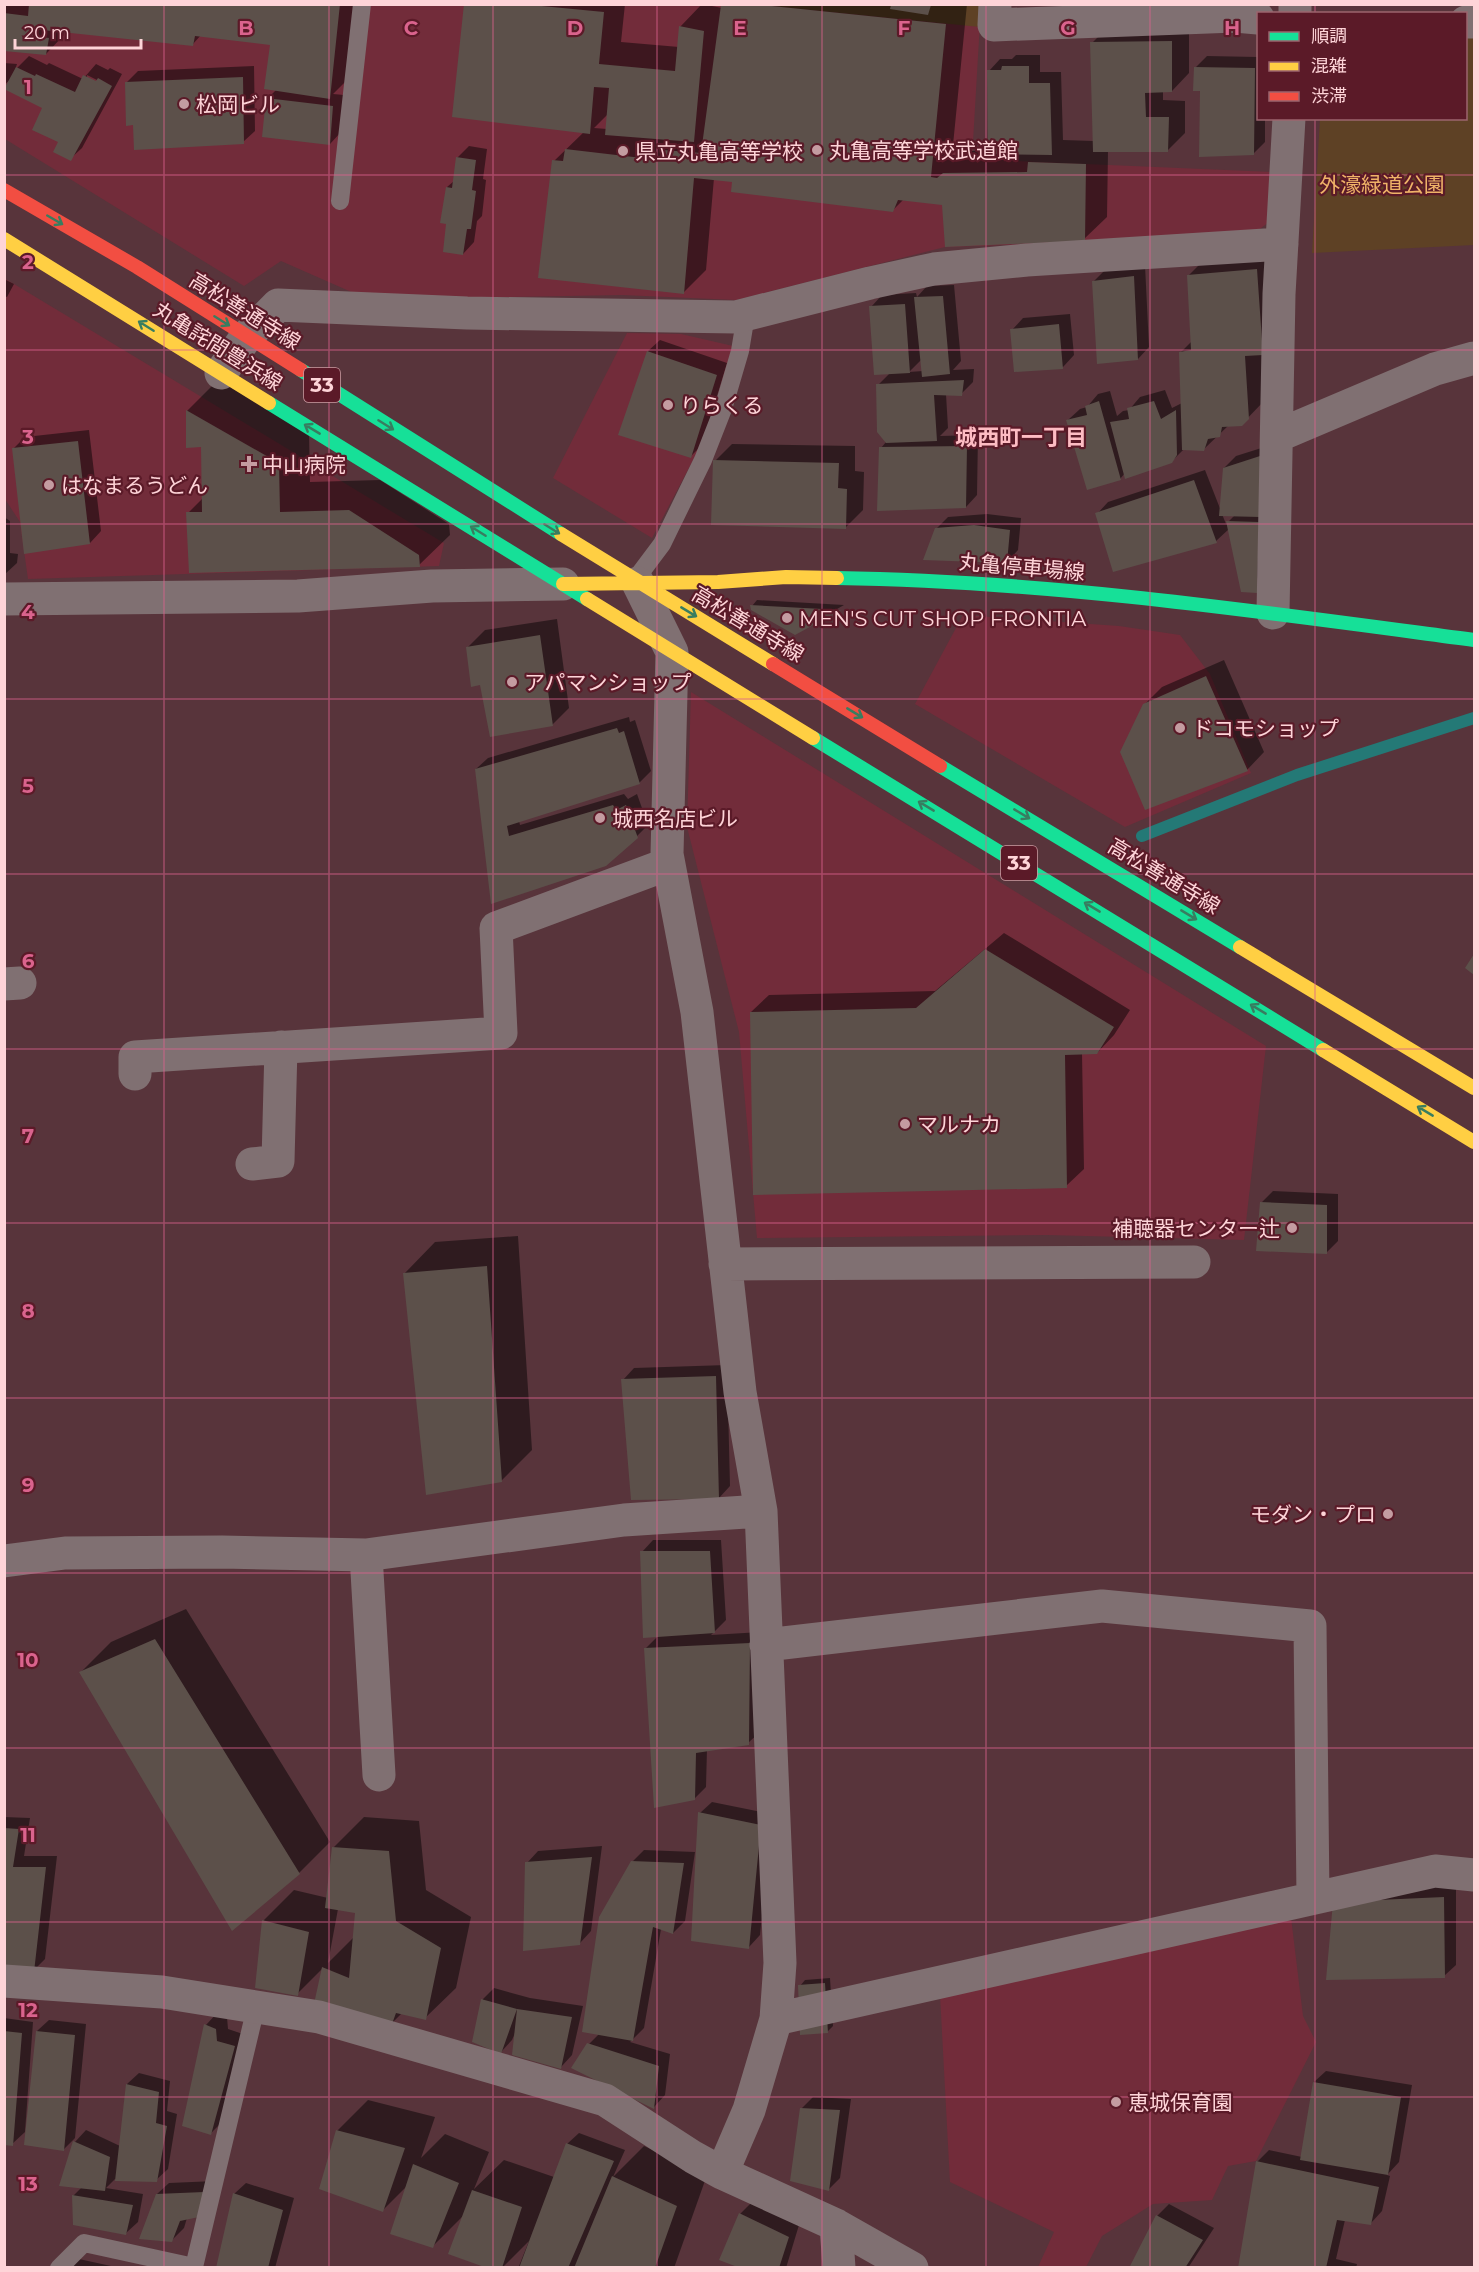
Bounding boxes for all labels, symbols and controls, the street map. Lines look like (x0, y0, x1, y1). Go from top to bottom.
scale bar (15, 12, 141, 50)
legend (1257, 12, 1467, 120)
text: B (238, 16, 254, 40)
text: C (404, 16, 419, 40)
text: D (567, 16, 583, 40)
text: E (733, 16, 747, 40)
text: F (898, 16, 911, 40)
text: G (1060, 16, 1076, 40)
text: H (1224, 16, 1240, 40)
text: 20 m (24, 22, 70, 44)
text: 順調 (1311, 25, 1347, 47)
text: 混雑 (1311, 55, 1347, 77)
text: 1 (24, 75, 32, 99)
text: 渋滞 (1311, 85, 1347, 107)
place label: 松岡ビル (196, 92, 280, 117)
marker: 松岡ビル (177, 97, 191, 111)
place label: 丸亀高等学校武道館 (829, 138, 1018, 163)
place label: 県立丸亀高等学校 (635, 139, 803, 164)
marker: 丸亀高等学校武道館 (810, 143, 824, 157)
marker: 県立丸亀高等学校 (616, 144, 630, 158)
park label: 外濠緑道公園 (1319, 172, 1445, 197)
one-way arrow (46, 214, 63, 226)
text: 2 (22, 250, 34, 274)
street label: 高松善通寺線 (185, 267, 305, 355)
street label: 丸亀詫間豊浜線 (149, 296, 287, 396)
one-way arrow (213, 315, 230, 327)
one-way arrow (138, 320, 155, 332)
road number: 33 (304, 368, 340, 402)
place label: りらくる (680, 393, 764, 418)
marker: りらくる (661, 398, 675, 412)
one-way arrow (378, 419, 395, 432)
one-way arrow (304, 422, 321, 434)
district label: 城西町一丁目 (955, 424, 1087, 451)
text: 3 (21, 425, 34, 449)
place label: 中山病院 (262, 452, 346, 477)
marker: 中山病院 (240, 455, 258, 473)
place label: はなまるうどん (61, 473, 208, 498)
marker: はなまるうどん (42, 478, 56, 492)
one-way arrow (543, 523, 560, 535)
one-way arrow (470, 524, 487, 536)
street label: 丸亀停車場線 (958, 549, 1086, 585)
street label: 高松善通寺線 (688, 581, 808, 667)
text: 4 (21, 600, 35, 624)
place label: MEN'S CUT SHOP FRONTIA (799, 606, 1087, 631)
one-way arrow (680, 607, 697, 619)
marker: MEN'S CUT SHOP FRONTIA (780, 611, 794, 625)
place label: アパマンショップ (524, 670, 692, 695)
marker: アパマンショップ (505, 675, 519, 689)
one-way arrow (846, 708, 863, 720)
place label: ドコモショップ (1192, 716, 1339, 741)
marker: ドコモショップ (1173, 721, 1187, 735)
text: 5 (22, 774, 34, 798)
one-way arrow (918, 799, 935, 811)
place label: 城西名店ビル (612, 806, 738, 831)
one-way arrow (1013, 809, 1030, 821)
marker: 城西名店ビル (593, 811, 607, 825)
street label: 高松善通寺線 (1104, 833, 1224, 919)
road number: 33 (1001, 846, 1037, 880)
one-way arrow (1084, 901, 1101, 913)
one-way arrow (1180, 910, 1197, 922)
text: 6 (22, 949, 35, 973)
one-way arrow (1250, 1003, 1267, 1015)
one-way arrow (1417, 1105, 1434, 1117)
place label: マルナカ (917, 1112, 1001, 1137)
marker: マルナカ (898, 1117, 912, 1131)
text: 7 (22, 1124, 34, 1148)
place label: 補聴器センター辻 (1112, 1216, 1280, 1241)
marker: 補聴器センター辻 (1285, 1221, 1299, 1235)
text: 8 (21, 1299, 35, 1323)
text: 9 (22, 1473, 34, 1497)
place label: モダン・プロ (1250, 1502, 1376, 1527)
marker: モダン・プロ (1381, 1507, 1395, 1521)
text: 10 (17, 1648, 39, 1672)
text: 11 (20, 1823, 36, 1847)
text: 12 (18, 1998, 38, 2022)
place label: 恵城保育園 (1128, 2090, 1233, 2115)
marker: 恵城保育園 (1109, 2095, 1123, 2109)
text: 13 (18, 2172, 38, 2196)

